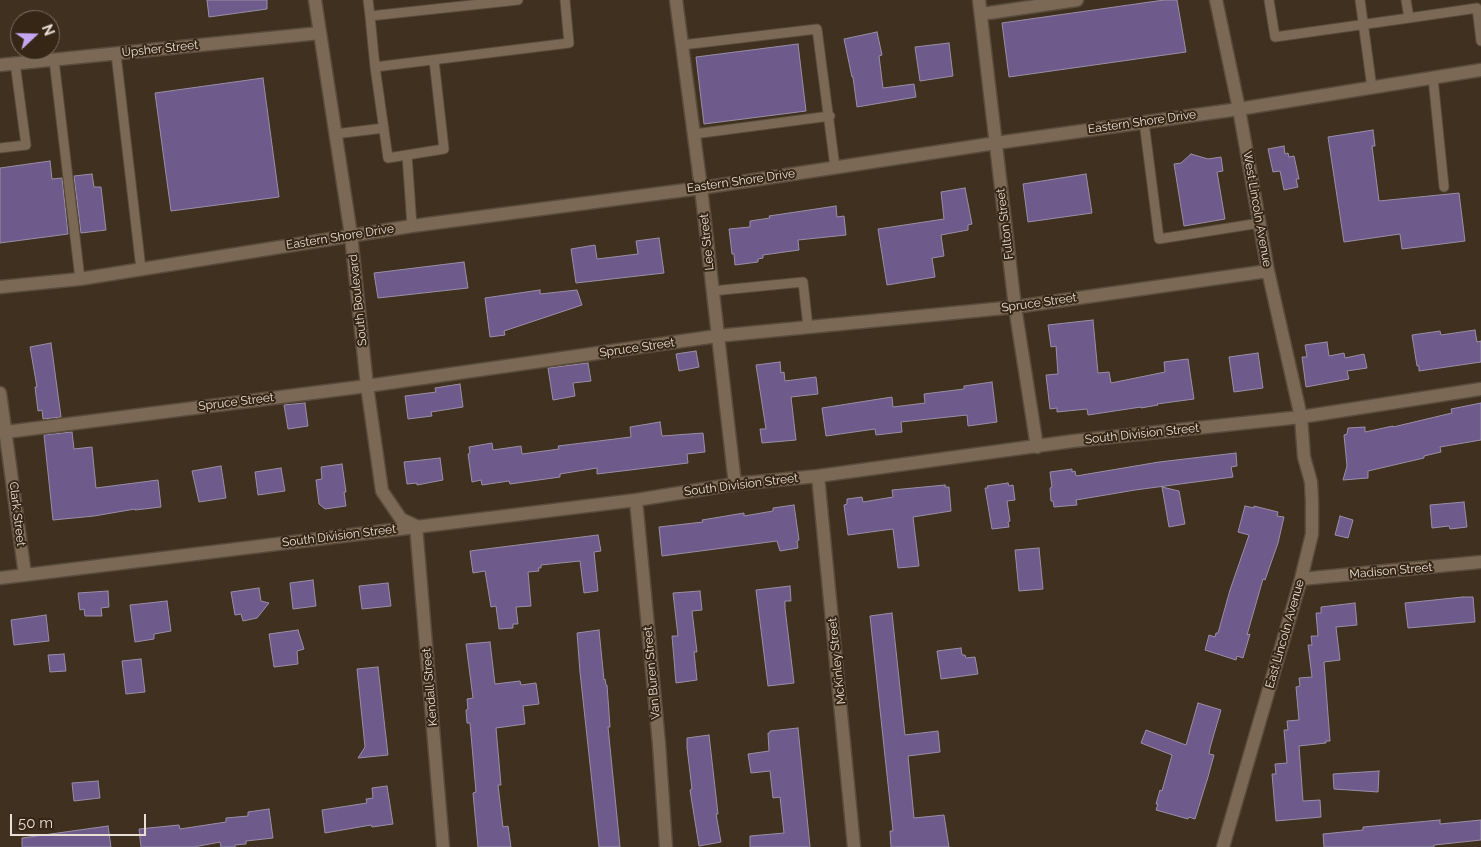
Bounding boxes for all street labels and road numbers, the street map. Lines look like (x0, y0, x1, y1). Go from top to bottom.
street label: Upsher Street (121, 38, 199, 60)
street label: Eastern Shore Drive (1087, 107, 1197, 137)
street label: West Lincoln Avenue (1240, 150, 1274, 268)
street label: Eastern Shore Drive (686, 166, 796, 196)
street label: Fulton Street (994, 188, 1016, 260)
street label: Lee Street (697, 213, 717, 271)
street label: Eastern Shore Drive (285, 221, 395, 253)
street label: South Boulevard (346, 253, 370, 347)
street label: Spruce Street (1000, 291, 1078, 315)
street label: Spruce Street (598, 336, 676, 360)
street label: Spruce Street (197, 390, 275, 414)
street label: South Division Street (1084, 421, 1200, 447)
street label: South Division Street (683, 471, 799, 499)
street label: Clark Street (6, 481, 28, 547)
street label: South Division Street (281, 522, 397, 550)
street label: Madison Street (1349, 560, 1433, 582)
street label: East Lincoln Avenue (1263, 578, 1307, 690)
street label: McKinley Street (825, 617, 849, 705)
street label: Van Buren Street (641, 626, 663, 720)
street label: Kendall Street (419, 647, 441, 727)

